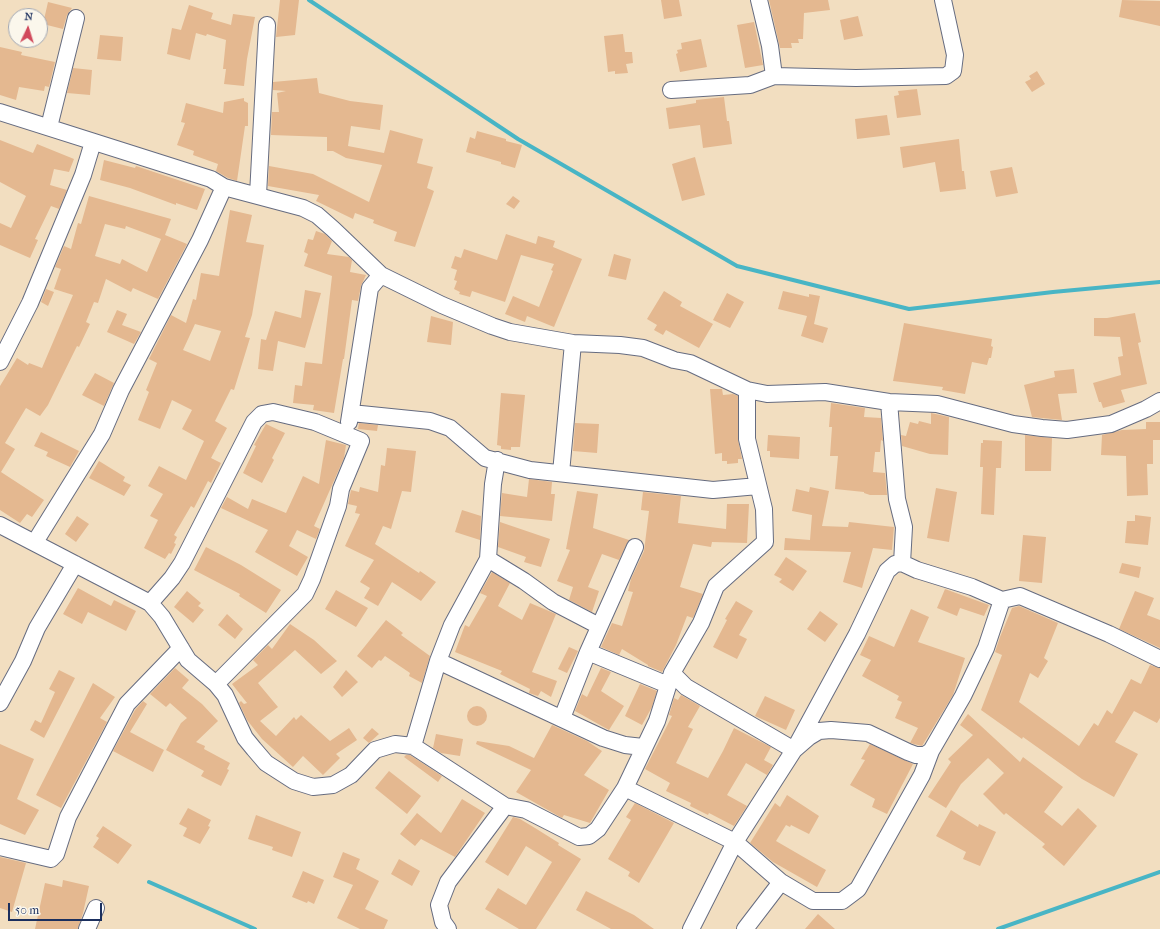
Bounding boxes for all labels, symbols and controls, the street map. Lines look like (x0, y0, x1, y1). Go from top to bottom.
north arrow (8, 8, 48, 48)
text: N (24, 10, 33, 23)
scale bar (10, 895, 104, 921)
text: 50 m (15, 903, 39, 917)

